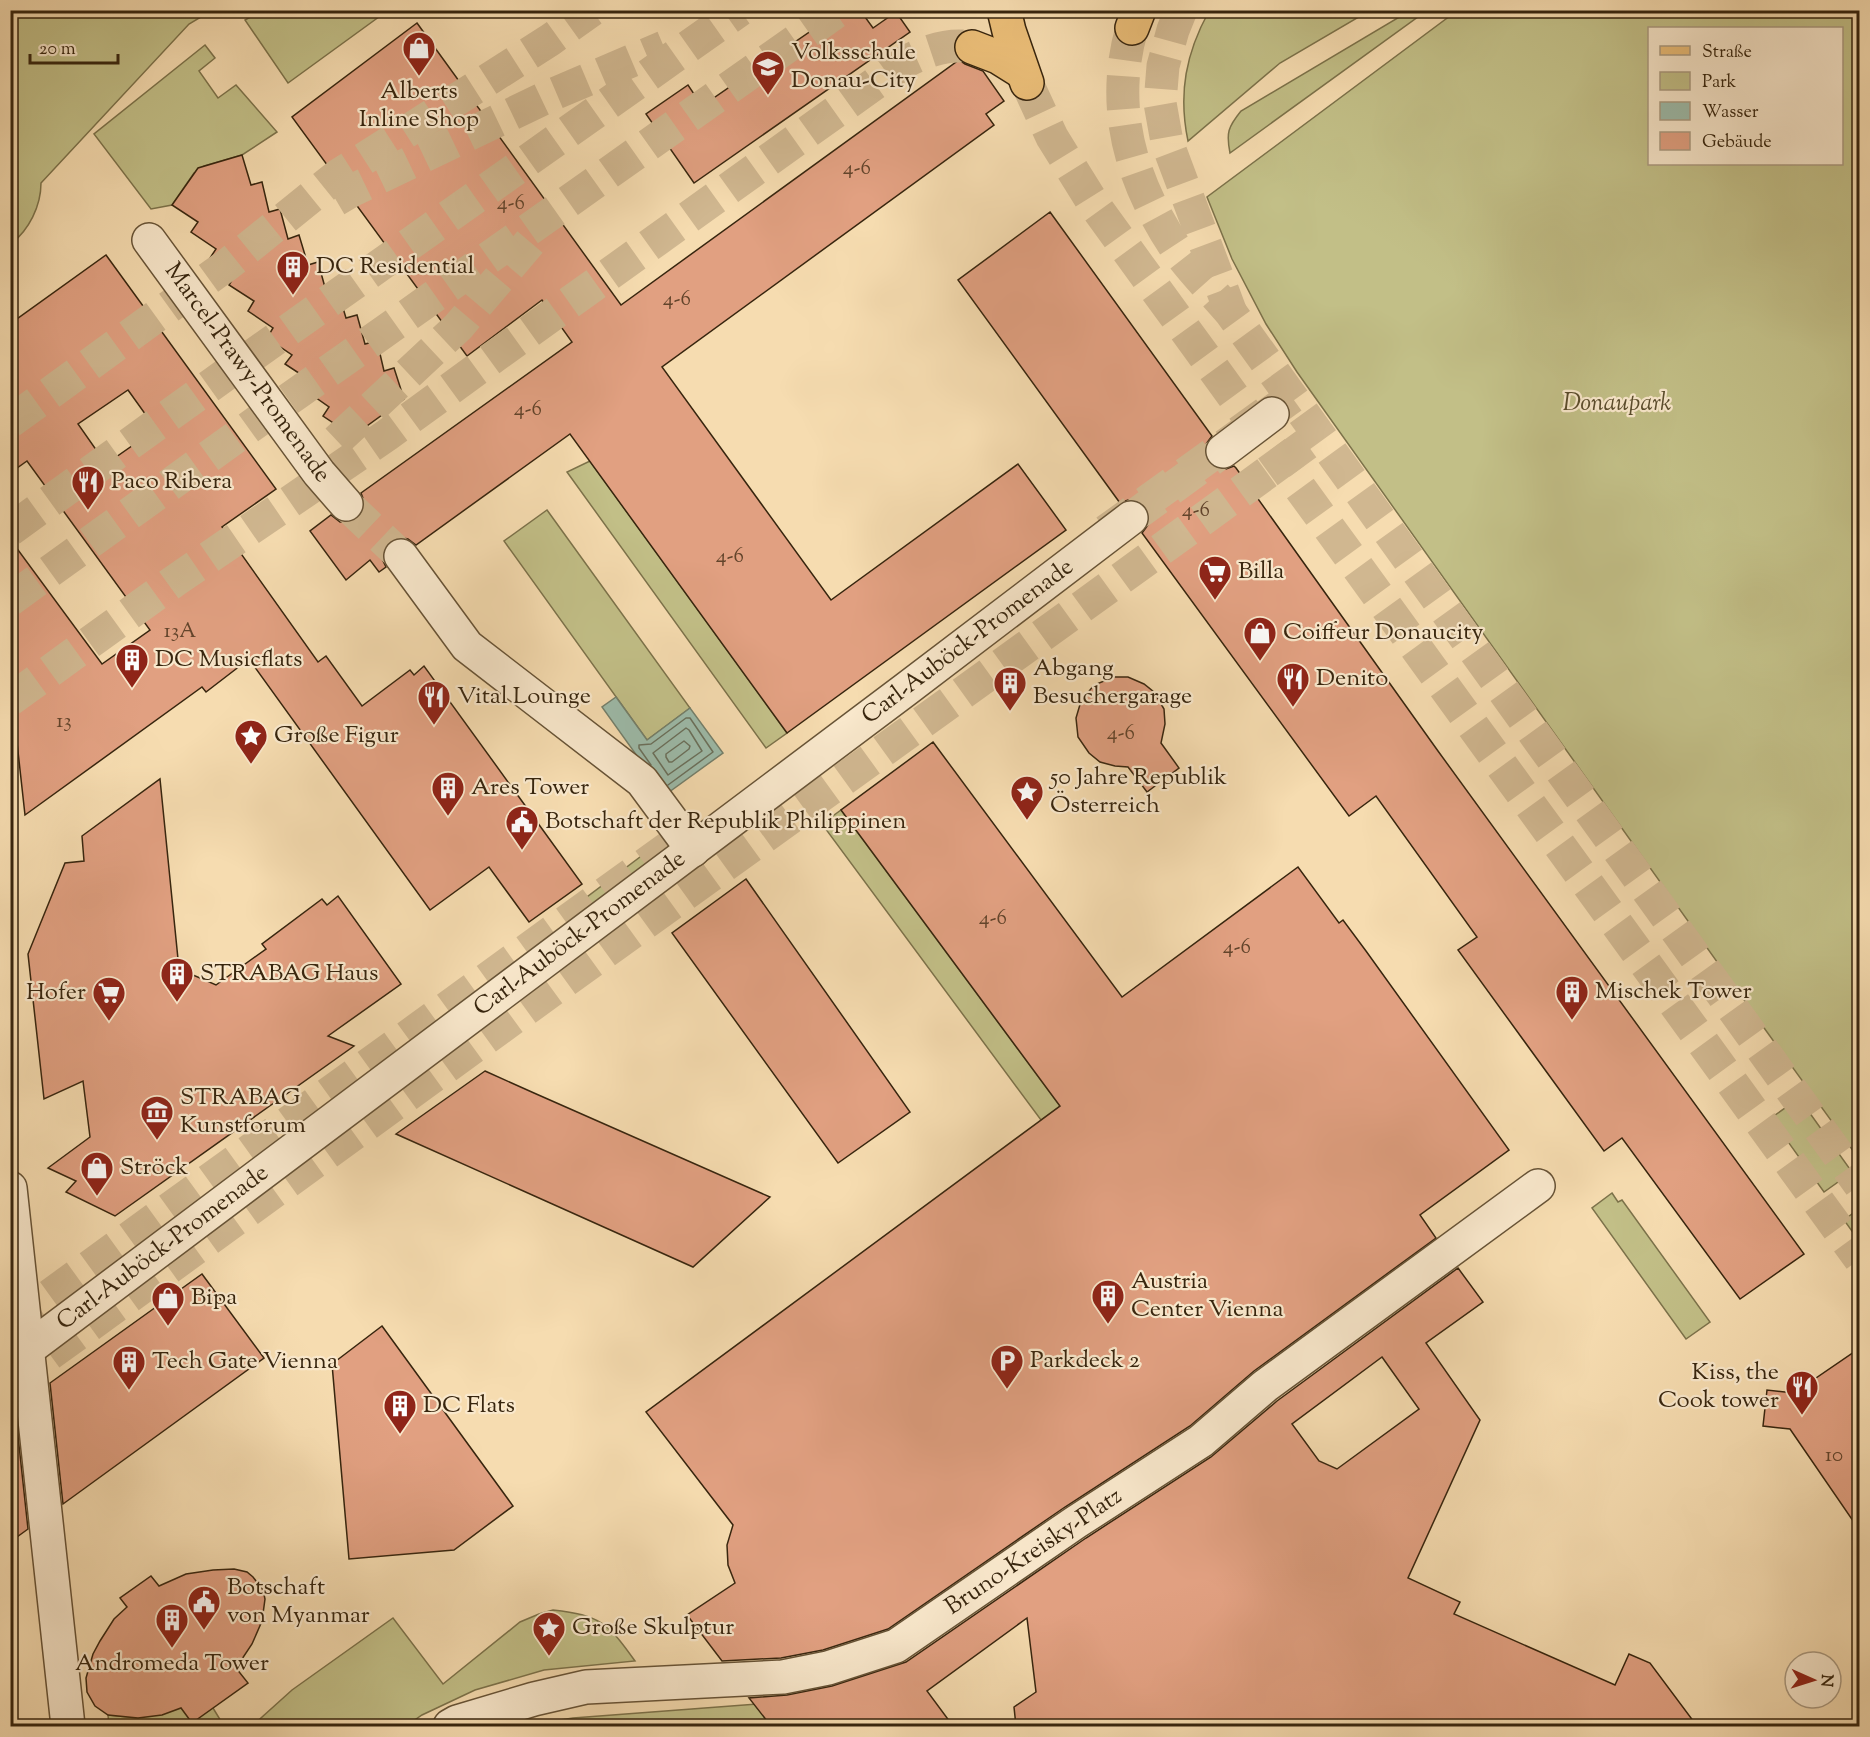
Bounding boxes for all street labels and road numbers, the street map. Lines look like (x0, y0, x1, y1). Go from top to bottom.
street label: Marcel-Prawy-Promenade (156, 256, 338, 490)
street label: Carl-Auböck-Promenade (855, 551, 1081, 733)
street label: Carl-Auböck-Promenade (467, 843, 693, 1025)
street label: Carl-Auböck-Promenade (50, 1157, 276, 1339)
street label: Bruno-Kreisky-Platz (939, 1480, 1129, 1624)

